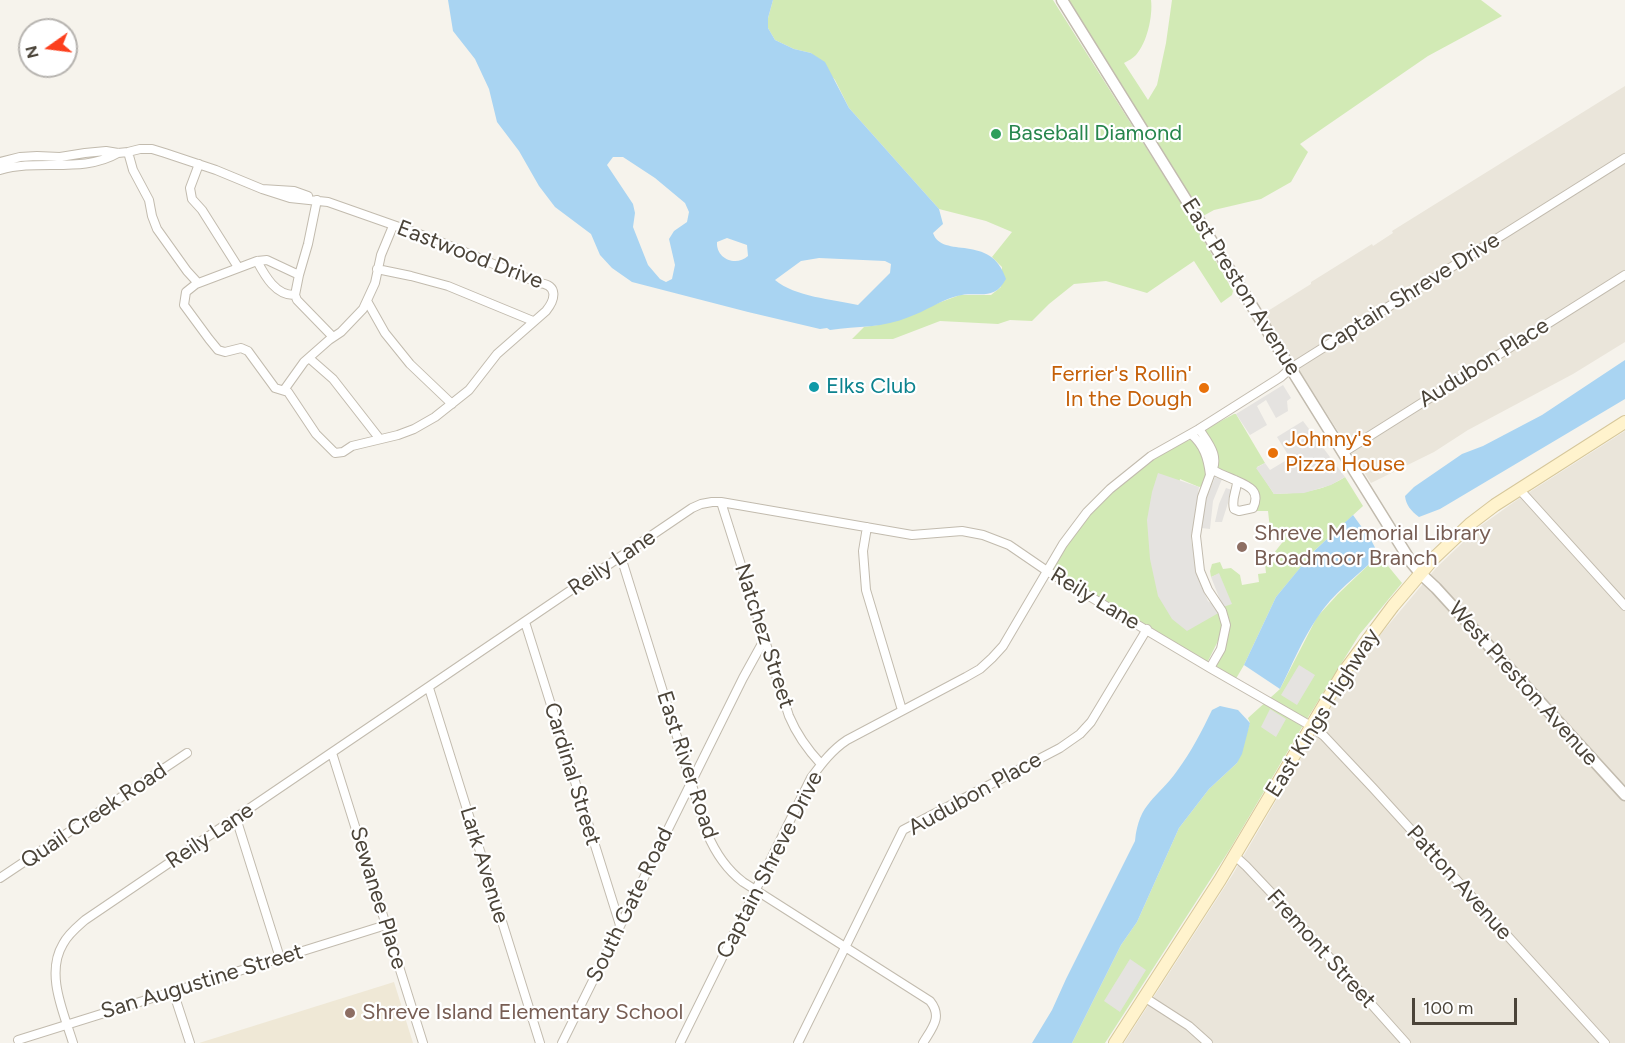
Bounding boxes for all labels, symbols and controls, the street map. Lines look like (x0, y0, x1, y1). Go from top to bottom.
north arrow (18, 18, 78, 78)
text: N (21, 44, 43, 60)
place label: Baseball Diamond (1008, 121, 1182, 147)
marker: Baseball Diamond (989, 127, 1003, 141)
street label: East Preston Avenue (1176, 194, 1306, 380)
street label: Eastwood Drive (393, 215, 547, 295)
street label: Captain Shreve Drive (1315, 227, 1505, 359)
street label: Audubon Place (1414, 312, 1554, 414)
place label: Ferrier's Rollin' In the Dough (1051, 362, 1192, 414)
place label: Elks Club (826, 374, 916, 400)
marker: Elks Club (807, 380, 821, 394)
marker: Ferrier's Rollin' In the Dough (1197, 381, 1211, 395)
place label: Johnny's Pizza House (1285, 427, 1405, 478)
marker: Johnny's Pizza House (1266, 446, 1280, 460)
place label: Shreve Memorial Library Broadmoor Branch (1254, 521, 1491, 572)
street label: Reily Lane (563, 524, 661, 602)
marker: Shreve Memorial Library Broadmoor Branch (1235, 540, 1249, 554)
street label: Natchez Street (728, 560, 800, 712)
street label: Reily Lane (1045, 562, 1145, 636)
street label: West Preston Avenue (1442, 597, 1604, 771)
street label: East Kings Highway (1260, 624, 1386, 802)
street label: East River Road (651, 688, 723, 842)
street label: Cardinal Street (538, 699, 606, 849)
street label: Audubon Place (904, 746, 1046, 842)
street label: Quail Creek Road (16, 757, 172, 875)
street label: Captain Shreve Drive (711, 767, 829, 963)
street label: Reily Lane (161, 797, 259, 875)
street label: Lark Avenue (454, 803, 514, 927)
street label: Patton Avenue (1401, 820, 1517, 946)
street label: Sewanee Place (344, 823, 412, 973)
street label: South Gate Road (581, 823, 679, 987)
street label: Fremont Street (1261, 884, 1381, 1014)
street label: San Augustine Street (98, 939, 306, 1025)
scale bar (1415, 986, 1520, 1024)
text: 100 m (1423, 997, 1473, 1019)
place label: Shreve Island Elementary School (362, 1000, 683, 1026)
marker: Shreve Island Elementary School (343, 1006, 357, 1020)

